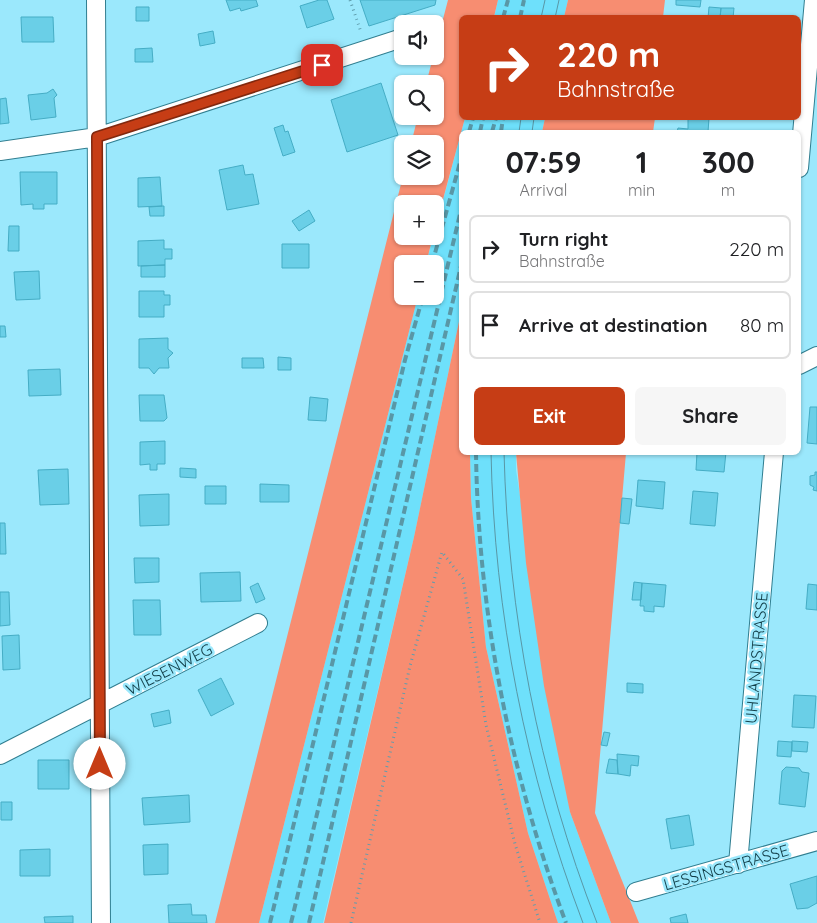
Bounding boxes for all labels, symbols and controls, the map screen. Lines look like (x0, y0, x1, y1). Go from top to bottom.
map controls (394, 15, 444, 305)
button: sound (394, 15, 444, 65)
text: 220 m (557, 32, 660, 76)
icon: right (474, 35, 539, 100)
pin (301, 44, 343, 86)
icon: arrive (308, 51, 336, 79)
button: search (394, 75, 444, 125)
text: Bahnstraße (557, 75, 675, 103)
button: layers (394, 135, 444, 185)
text: 07:59 (505, 143, 582, 181)
text: 1 (636, 143, 647, 181)
text: 300 (702, 143, 755, 181)
text: Arrival (520, 180, 567, 200)
text: min (628, 180, 655, 200)
text: m (721, 180, 735, 200)
button: + (394, 195, 444, 245)
text: Turn right (519, 227, 608, 251)
icon: right (476, 235, 504, 263)
text: 220 m (729, 237, 784, 261)
text: Bahnstraße (519, 251, 605, 271)
button: − (394, 255, 444, 305)
icon: arrive (476, 311, 504, 339)
text: Arrive at destination (519, 313, 708, 337)
text: 80 m (740, 313, 784, 337)
button: Exit (474, 387, 625, 445)
button: Share (635, 387, 786, 445)
street label: UHLANDSTRASSE (740, 592, 772, 724)
street label: WIESENWEG (123, 639, 215, 699)
position arrow (73, 737, 125, 789)
street label: LESSINGSTRASSE (661, 840, 791, 894)

